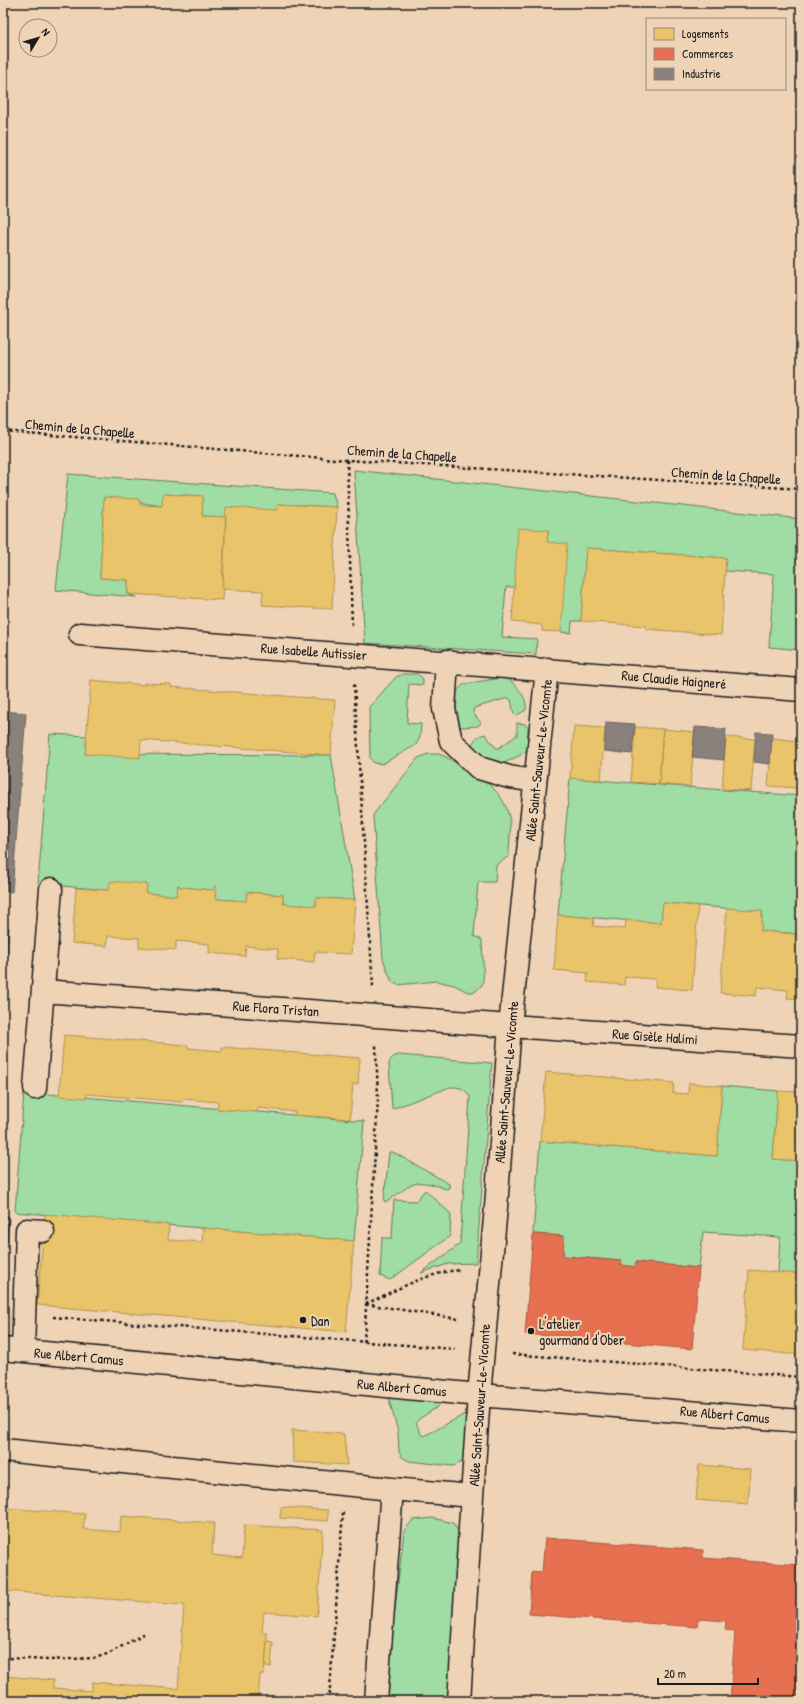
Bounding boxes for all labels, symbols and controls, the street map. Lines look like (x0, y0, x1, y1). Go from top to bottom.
north arrow (18, 18, 58, 58)
legend (646, 18, 786, 90)
text: N (39, 25, 53, 39)
text: Logements (682, 25, 729, 42)
text: Commerces (682, 45, 734, 62)
text: Industrie (682, 65, 721, 82)
street label: Chemin de la Chapelle (24, 414, 136, 443)
street label: Chemin de la Chapelle (346, 440, 458, 467)
street label: Chemin de la Chapelle (670, 462, 782, 489)
street label: Rue Isabelle Autissier (260, 638, 368, 664)
street label: Rue Claudie Haigneré (621, 665, 727, 694)
street label: Allée Saint-Sauveur-Le-Vicomte (520, 678, 556, 842)
street label: Rue Flora Tristan (232, 996, 320, 1020)
street label: Allée Saint-Sauveur-Le-Vicomte (489, 1000, 523, 1164)
street label: Rue Gisèle Halimi (612, 1024, 698, 1048)
place label: Dan (311, 1311, 329, 1330)
place label: L'atelier gourmand d'Ober (539, 1314, 625, 1350)
marker: Dan (298, 1315, 308, 1325)
street label: Allée Saint-Sauveur-Le-Vicomte (464, 1323, 494, 1487)
marker: L'atelier gourmand d'Ober (526, 1326, 536, 1336)
street label: Rue Albert Camus (33, 1343, 125, 1369)
street label: Rue Albert Camus (356, 1374, 448, 1400)
street label: Rue Albert Camus (679, 1401, 771, 1427)
scale bar (658, 1660, 758, 1686)
text: 20 m (664, 1665, 686, 1682)

